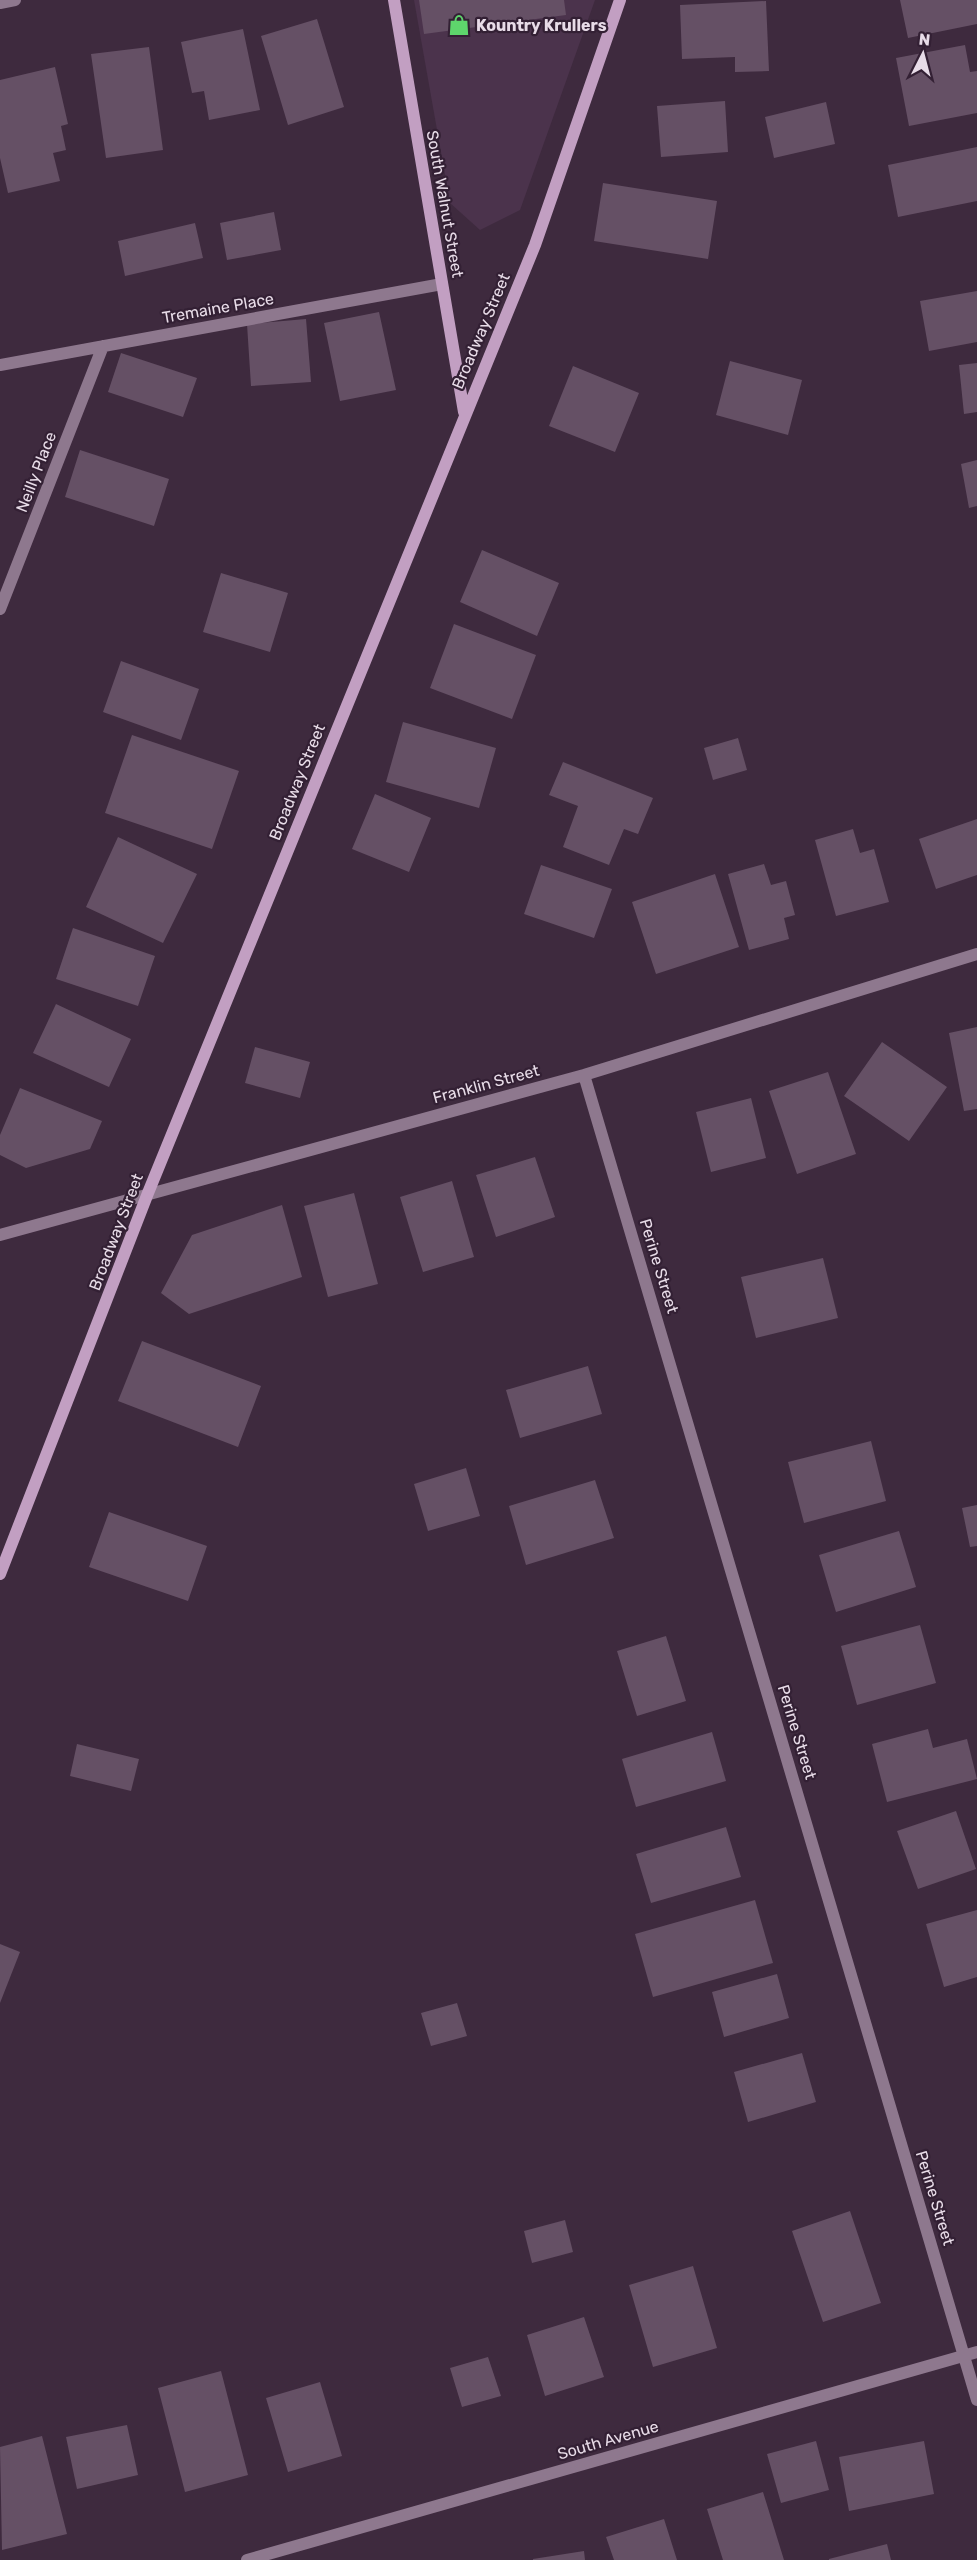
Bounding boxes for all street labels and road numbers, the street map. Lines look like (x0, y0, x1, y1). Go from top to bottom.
street label: South Walnut Street (423, 129, 467, 279)
street label: Broadway Street (448, 270, 514, 392)
street label: Tremaine Place (161, 289, 275, 327)
street label: Neilly Place (12, 429, 60, 515)
street label: Broadway Street (265, 721, 329, 843)
street label: Franklin Street (431, 1061, 541, 1107)
street label: Broadway Street (85, 1171, 147, 1293)
street label: Perine Street (636, 1216, 682, 1316)
street label: Perine Street (774, 1682, 820, 1782)
street label: Perine Street (912, 2148, 958, 2248)
street label: South Avenue (555, 2416, 661, 2464)

